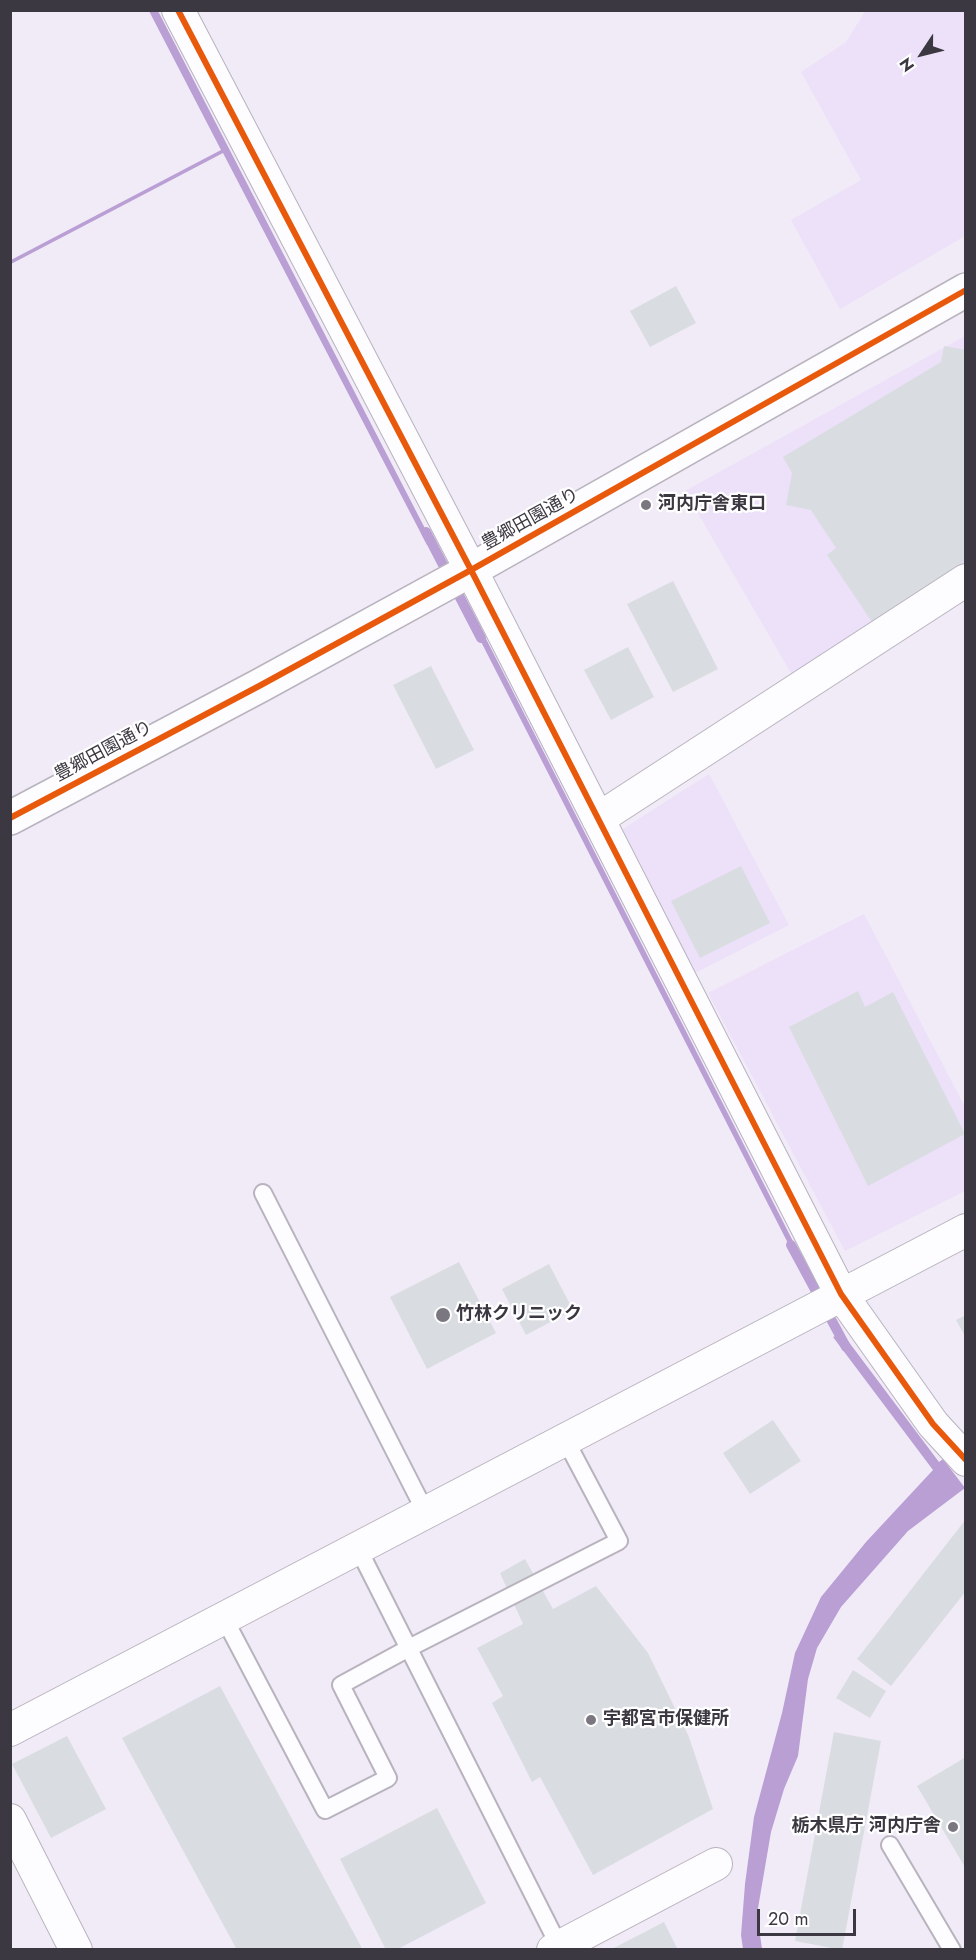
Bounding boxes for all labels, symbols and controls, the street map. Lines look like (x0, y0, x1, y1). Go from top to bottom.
north arrow (892, 24, 952, 84)
text: N (894, 53, 920, 76)
street label: 豊郷田園通り (479, 484, 583, 556)
place label: 河内庁舎東口 (658, 494, 766, 516)
marker: 河内庁舎東口 (639, 498, 653, 512)
street label: 豊郷田園通り (51, 717, 157, 787)
place label: 竹林クリニック (456, 1304, 582, 1326)
marker: 竹林クリニック (434, 1306, 452, 1324)
place label: 宇都宮市保健所 (603, 1709, 729, 1731)
marker: 宇都宮市保健所 (584, 1713, 598, 1727)
place label: 栃木県庁 河内庁舎 (792, 1816, 941, 1838)
marker: 栃木県庁 河内庁舎 (946, 1820, 960, 1834)
scale bar (760, 1897, 859, 1935)
text: 20 m (768, 1906, 808, 1932)

